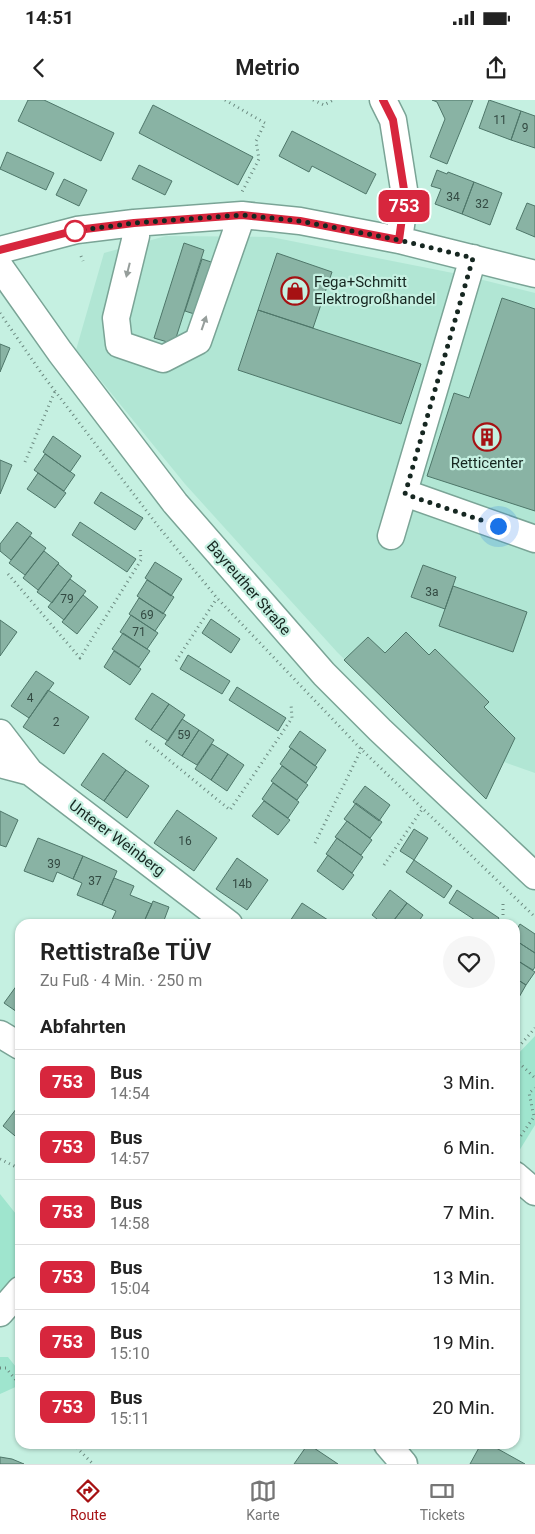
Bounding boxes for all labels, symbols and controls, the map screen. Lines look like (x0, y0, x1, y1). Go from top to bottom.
text: 14:51 (25, 6, 74, 29)
icon: back (25, 54, 53, 82)
icon: share (482, 54, 510, 82)
text: Metrio (235, 55, 300, 80)
house number: 11 (493, 113, 507, 127)
house number: 9 (522, 121, 528, 135)
line badge: 753 (375, 190, 433, 222)
house number: 34 (446, 190, 460, 204)
text: 753 (389, 195, 419, 216)
house number: 32 (475, 197, 489, 211)
unlabelled marker (64, 220, 86, 242)
one-way arrow (124, 263, 132, 278)
place label: Fega+Schmitt Elektrogroßhandel (314, 273, 436, 308)
shop icon: Fega+Schmitt Elektrogroßhandel (280, 276, 310, 306)
one-way arrow (200, 315, 208, 330)
building icon: Retticenter (472, 422, 502, 452)
place label: Retticenter (451, 454, 523, 472)
your location (486, 514, 511, 539)
street label: Bayreuther Straße (203, 537, 295, 639)
house number: 3a (425, 585, 439, 599)
house number: 79 (60, 592, 74, 606)
house number: 69 (140, 608, 154, 622)
house number: 71 (132, 625, 146, 639)
house number: 4 (27, 691, 34, 705)
house number: 2 (53, 715, 60, 729)
house number: 59 (177, 728, 191, 742)
street label: Unterer Weinberg (66, 796, 168, 880)
house number: 16 (178, 834, 192, 848)
house number: 39 (47, 857, 61, 871)
house number: 37 (88, 874, 102, 888)
house number: 14b (232, 877, 252, 891)
button: heart (443, 936, 495, 988)
text: Rettistraße TÜV (40, 938, 211, 966)
text: Zu Fuß · 4 Min. · 250 m (40, 971, 202, 990)
text: Abfahrten (40, 1015, 126, 1038)
text: Bus (110, 1061, 143, 1084)
text: 753 (52, 1071, 83, 1092)
text: 3 Min. (443, 1071, 495, 1094)
text: 14:54 (110, 1084, 150, 1103)
text: Bus (110, 1126, 143, 1149)
text: 753 (52, 1136, 83, 1157)
text: 6 Min. (443, 1136, 495, 1159)
text: 14:57 (110, 1149, 150, 1168)
text: Bus (110, 1191, 143, 1214)
text: 753 (52, 1201, 83, 1222)
text: 7 Min. (443, 1201, 495, 1224)
text: 14:58 (110, 1214, 150, 1233)
text: Bus (110, 1256, 143, 1279)
text: 753 (52, 1266, 83, 1287)
text: 13 Min. (432, 1266, 495, 1289)
text: 15:04 (110, 1279, 150, 1298)
text: Bus (110, 1321, 143, 1344)
text: 753 (52, 1331, 83, 1352)
text: 19 Min. (432, 1331, 495, 1354)
text: 15:10 (110, 1344, 150, 1363)
text: Bus (110, 1386, 143, 1409)
text: 753 (52, 1396, 83, 1417)
text: 20 Min. (432, 1396, 495, 1419)
text: 15:11 (110, 1409, 150, 1428)
tab: Route (70, 1477, 106, 1523)
tab: Karte (246, 1477, 280, 1523)
tab: Tickets (420, 1477, 465, 1523)

